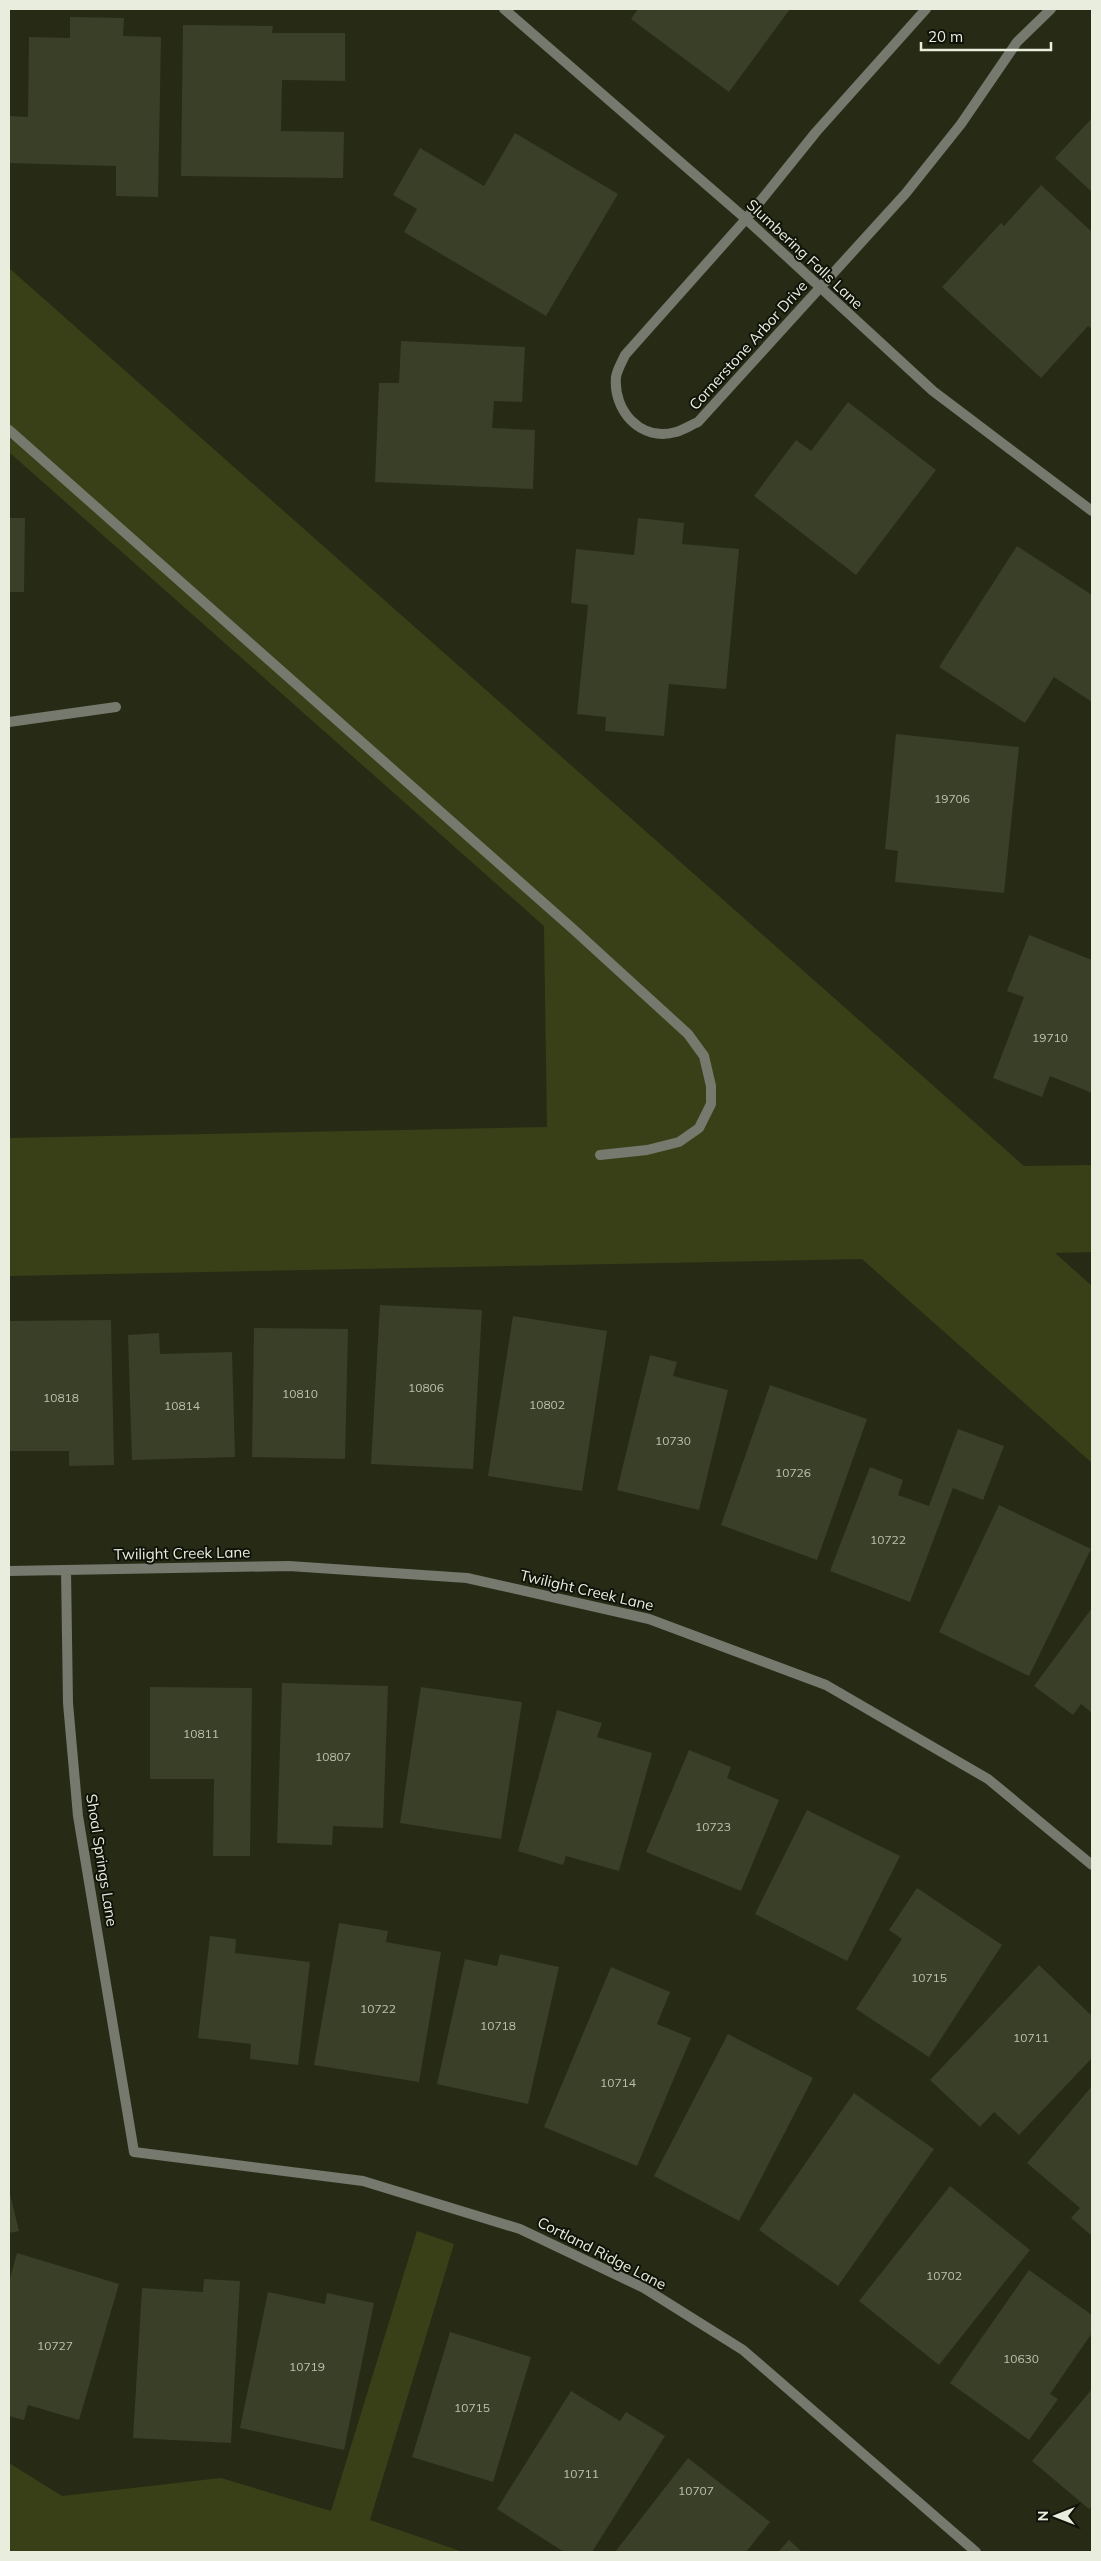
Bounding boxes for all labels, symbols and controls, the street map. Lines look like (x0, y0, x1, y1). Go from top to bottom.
scale bar (921, 20, 1051, 52)
text: 20 m (928, 27, 963, 46)
street label: Slumbering Falls Lane (743, 195, 867, 313)
street label: Cornerstone Arbor Drive (685, 276, 811, 414)
house number: 19706 (934, 791, 970, 806)
house number: 19710 (1032, 1030, 1068, 1045)
house number: 10806 (408, 1380, 444, 1395)
house number: 10810 (282, 1386, 318, 1401)
house number: 10818 (43, 1390, 79, 1405)
house number: 10802 (529, 1397, 565, 1412)
house number: 10814 (164, 1398, 200, 1413)
house number: 10730 (655, 1433, 691, 1448)
house number: 10726 (775, 1465, 811, 1480)
house number: 10722 (870, 1532, 906, 1547)
street label: Twilight Creek Lane (114, 1542, 250, 1564)
street label: Twilight Creek Lane (518, 1565, 656, 1615)
house number: 10811 (183, 1726, 219, 1741)
house number: 10807 (315, 1749, 351, 1764)
street label: Shoal Springs Lane (82, 1792, 122, 1928)
house number: 10723 (695, 1819, 731, 1834)
house number: 10715 (911, 1970, 947, 1985)
house number: 10722 (360, 2001, 396, 2016)
house number: 10718 (480, 2018, 516, 2033)
house number: 10711 (1013, 2030, 1049, 2045)
house number: 10714 (600, 2075, 636, 2090)
street label: Cortland Ridge Lane (534, 2212, 670, 2294)
house number: 10702 (926, 2268, 962, 2283)
house number: 10727 (37, 2338, 73, 2353)
house number: 10630 (1003, 2351, 1039, 2366)
house number: 10719 (289, 2359, 325, 2374)
house number: 10715 (454, 2400, 490, 2415)
house number: 10711 (563, 2466, 599, 2481)
house number: 10707 (678, 2483, 714, 2498)
north arrow (1031, 2491, 1081, 2541)
text: N (1034, 2511, 1052, 2521)

